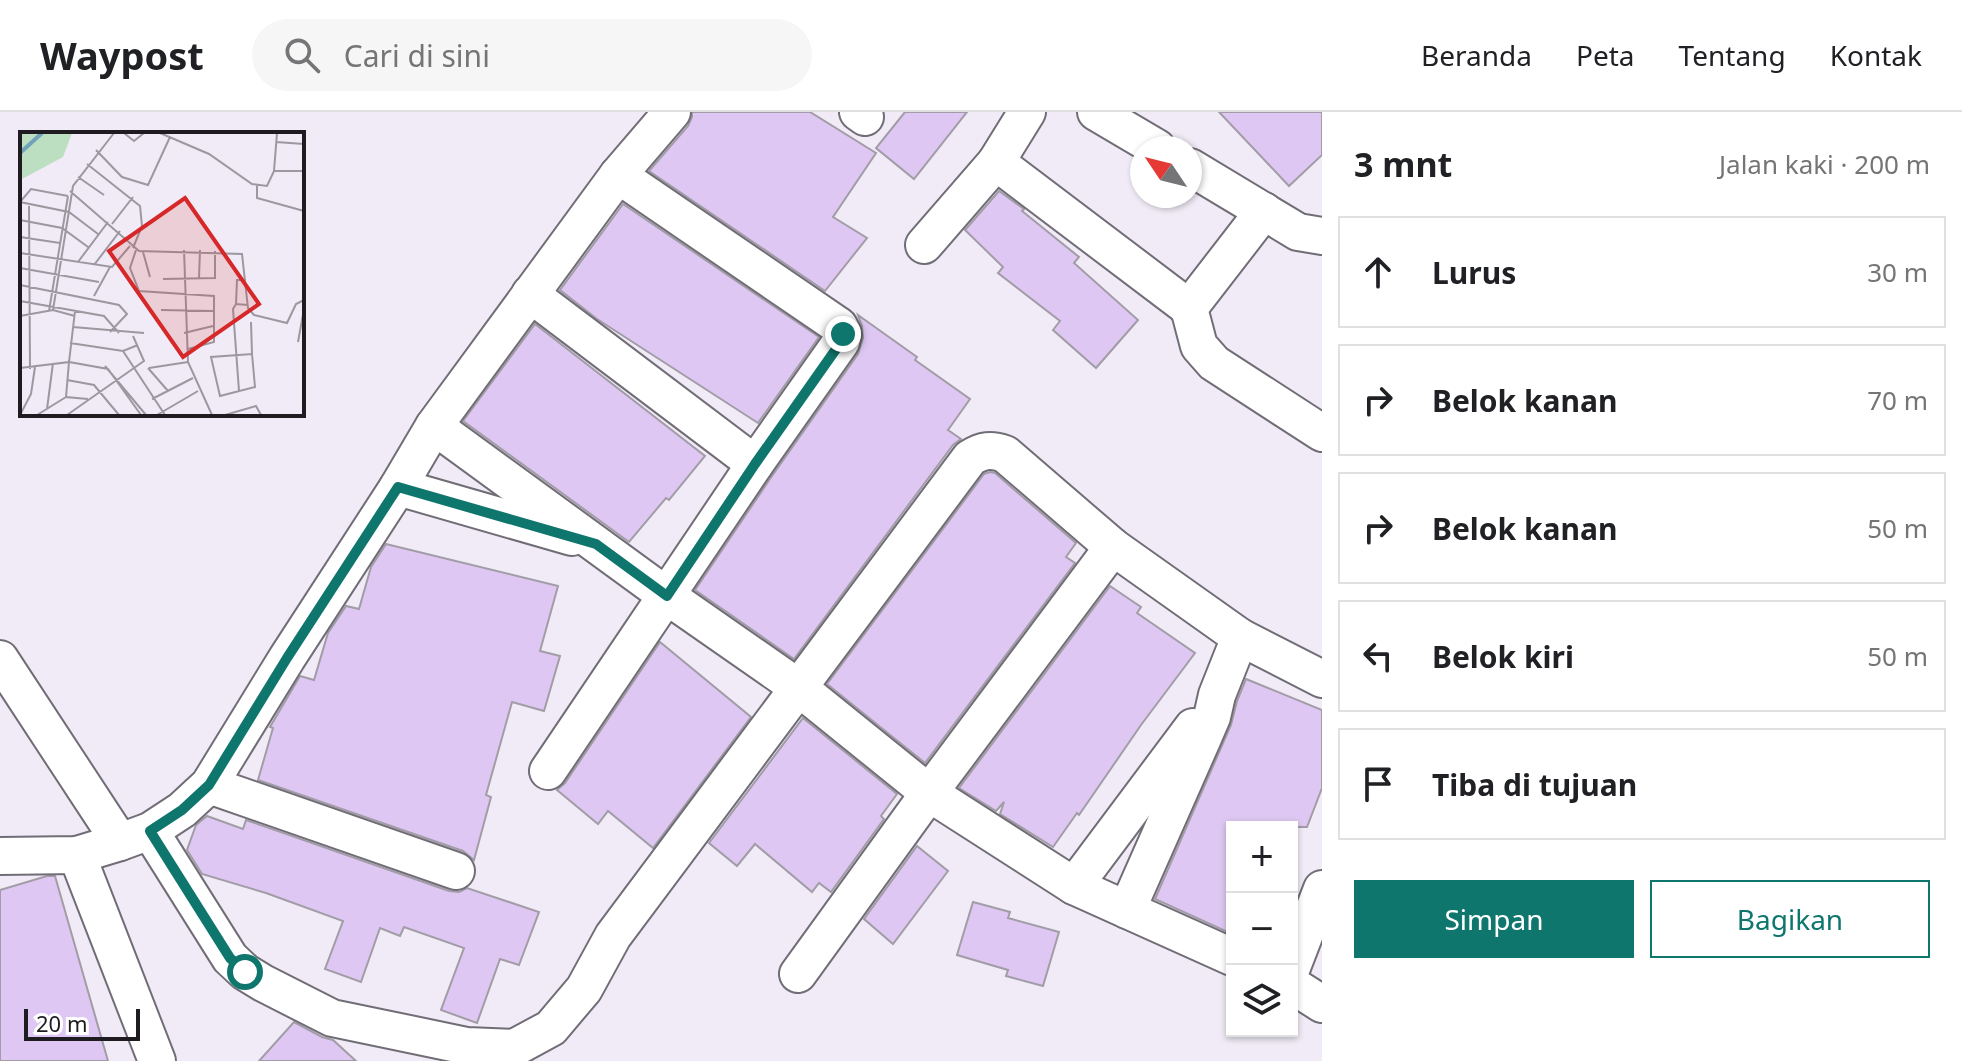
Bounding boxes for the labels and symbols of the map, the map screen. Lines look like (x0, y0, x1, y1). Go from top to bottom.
inset map (20, 132, 304, 416)
north arrow (1130, 136, 1202, 208)
route end (825, 316, 861, 352)
route start (227, 954, 263, 990)
scale bar (24, 1005, 140, 1041)

